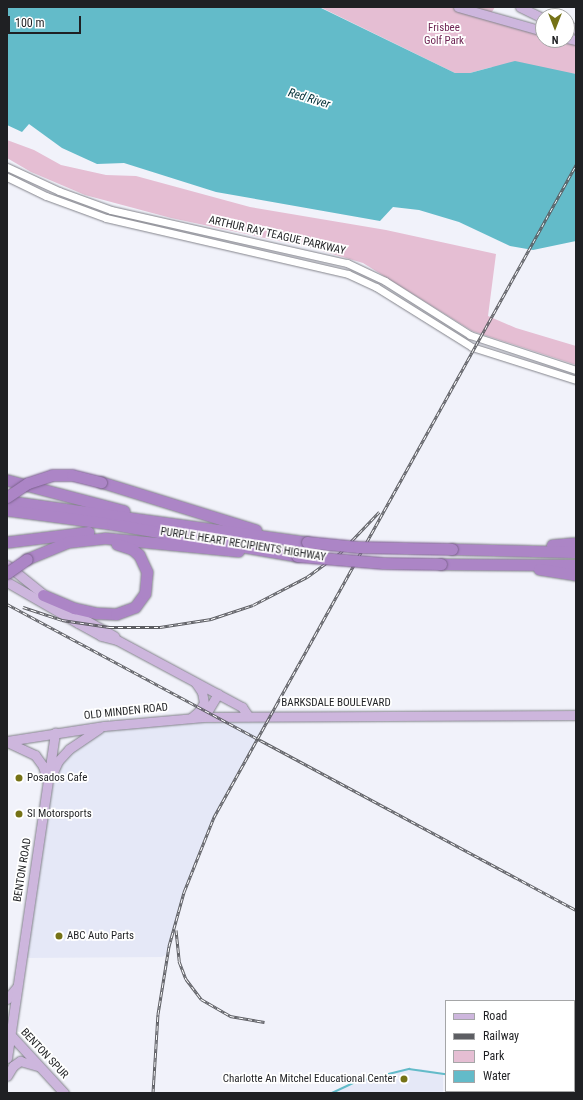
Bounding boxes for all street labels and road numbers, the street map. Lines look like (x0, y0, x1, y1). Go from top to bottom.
street label: ARTHUR RAY TEAGUE PARKWAY (207, 214, 347, 258)
street label: PURPLE HEART RECIPIENTS HIGHWAY (159, 525, 327, 565)
street label: BARKSDALE BOULEVARD (281, 696, 391, 710)
street label: OLD MINDEN ROAD (83, 701, 169, 723)
street label: BENTON ROAD (11, 837, 35, 903)
street label: BENTON SPUR (18, 1026, 70, 1082)

